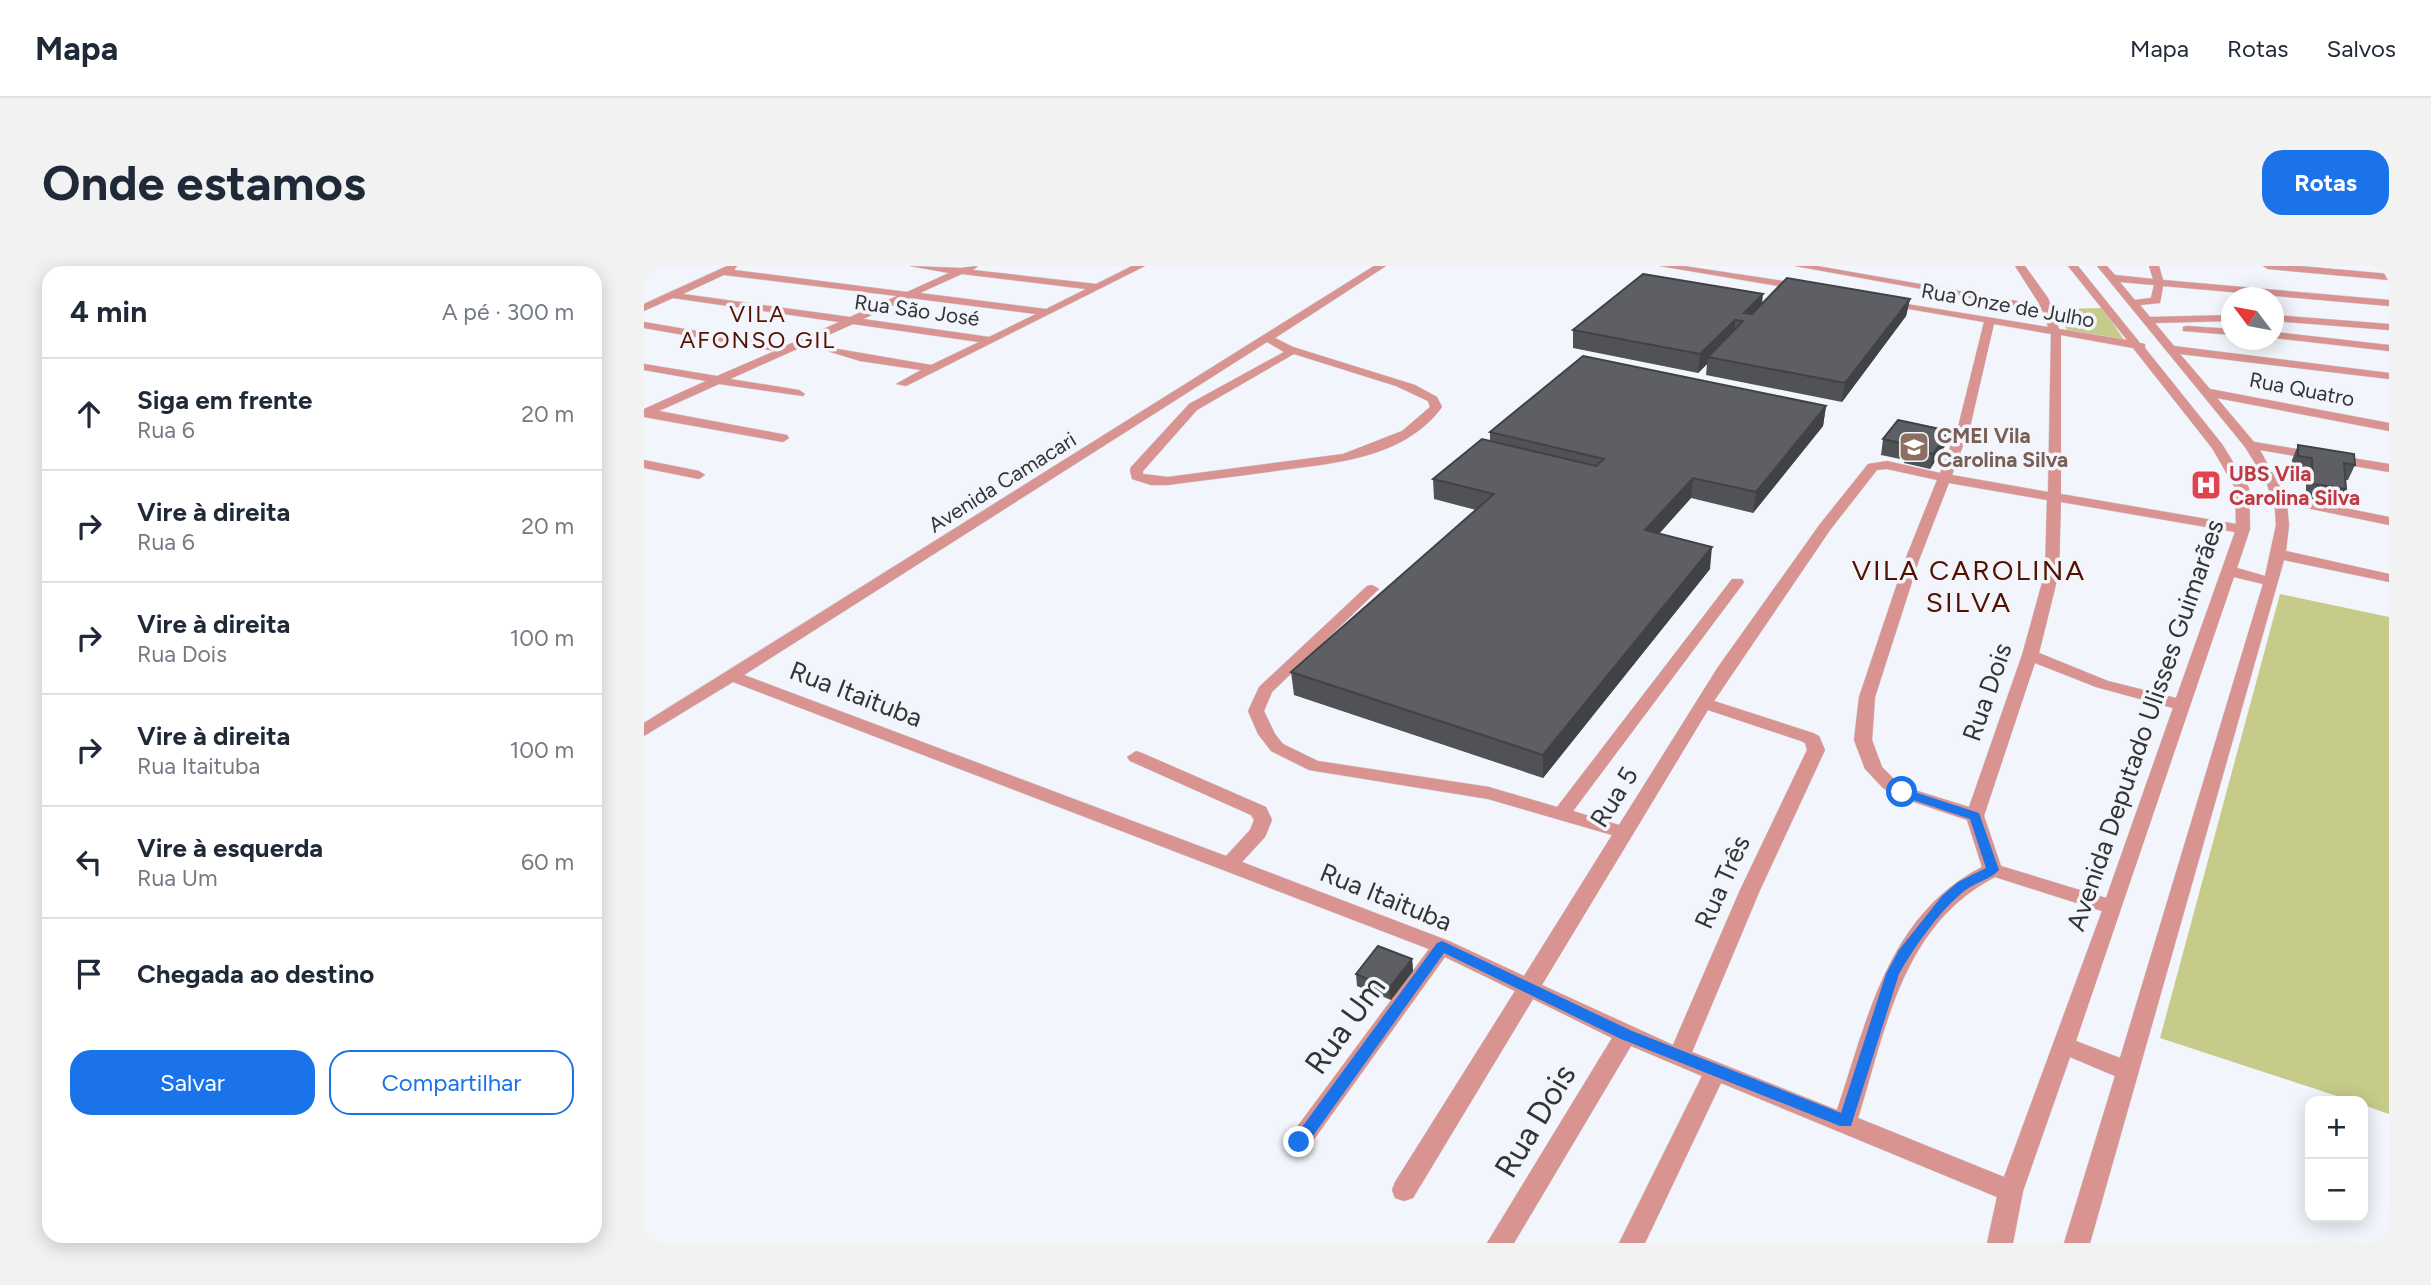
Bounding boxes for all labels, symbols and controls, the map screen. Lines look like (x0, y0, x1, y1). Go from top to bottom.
text: Mapa (35, 29, 118, 68)
text: Mapa (2130, 34, 2189, 63)
text: Rotas (2227, 34, 2288, 63)
text: Salvos (2326, 34, 2396, 63)
button: Rotas (2262, 150, 2389, 215)
text: Onde estamos (42, 153, 366, 212)
street label: Rua Onze de Julho (1919, 277, 2097, 333)
north arrow (2221, 287, 2284, 350)
street label: Rua São José (853, 289, 981, 331)
text: 4 min (70, 293, 147, 330)
text: A pé · 300 m (442, 298, 574, 326)
district label: VILA AFONSO GIL (680, 300, 836, 354)
street label: Rua Quatro (2247, 367, 2357, 411)
text: Siga em frente (137, 384, 312, 416)
icon: ahead (70, 395, 108, 433)
text: 20 m (521, 400, 574, 428)
text: Rua 6 (137, 416, 195, 444)
place label: CMEI Vila Carolina Silva (1937, 423, 2068, 472)
street label: Avenida Camacari (924, 427, 1080, 537)
school or university icon: CMEI Vila Carolina Silva (1897, 430, 1931, 464)
place label: UBS Vila Carolina Silva (2229, 461, 2360, 510)
hospital icon: UBS Vila Carolina Silva (2189, 468, 2223, 502)
text: Vire à direita (137, 496, 290, 528)
icon: right (70, 507, 108, 545)
text: 20 m (521, 512, 574, 540)
street label: Avenida Deputado Ulisses Guimarães (2059, 515, 2231, 935)
text: Rua 6 (137, 528, 195, 556)
district label: VILA CAROLINA SILVA (1852, 553, 2086, 619)
text: Vire à direita (137, 608, 290, 640)
icon: right (70, 619, 108, 657)
text: 100 m (510, 624, 574, 652)
street label: Rua Dois (1955, 639, 2019, 745)
text: Rua Dois (137, 640, 227, 668)
street label: Rua Itaituba (785, 654, 927, 734)
text: Vire à direita (137, 720, 290, 752)
icon: right (70, 731, 108, 769)
text: 100 m (510, 736, 574, 764)
text: Rua Itaituba (137, 752, 260, 780)
street label: Rua 5 (1583, 761, 1645, 833)
route start (1886, 776, 1917, 807)
street label: Rua Três (1687, 830, 1757, 934)
text: Vire à esquerda (137, 832, 323, 864)
icon: left (70, 843, 108, 881)
text: 60 m (521, 848, 574, 876)
street label: Rua Itaituba (1315, 856, 1457, 938)
text: Rua Um (137, 864, 217, 892)
icon: arrive (70, 955, 108, 993)
text: Chegada ao destino (137, 958, 374, 990)
street label: Rua Um (1297, 969, 1393, 1081)
button: Salvar (70, 1050, 315, 1115)
button: Compartilhar (329, 1050, 574, 1115)
street label: Rua Dois (1487, 1058, 1583, 1184)
map controls (2305, 1096, 2368, 1222)
button: + (2305, 1096, 2368, 1159)
route end (1283, 1126, 1314, 1157)
button: − (2305, 1159, 2368, 1222)

